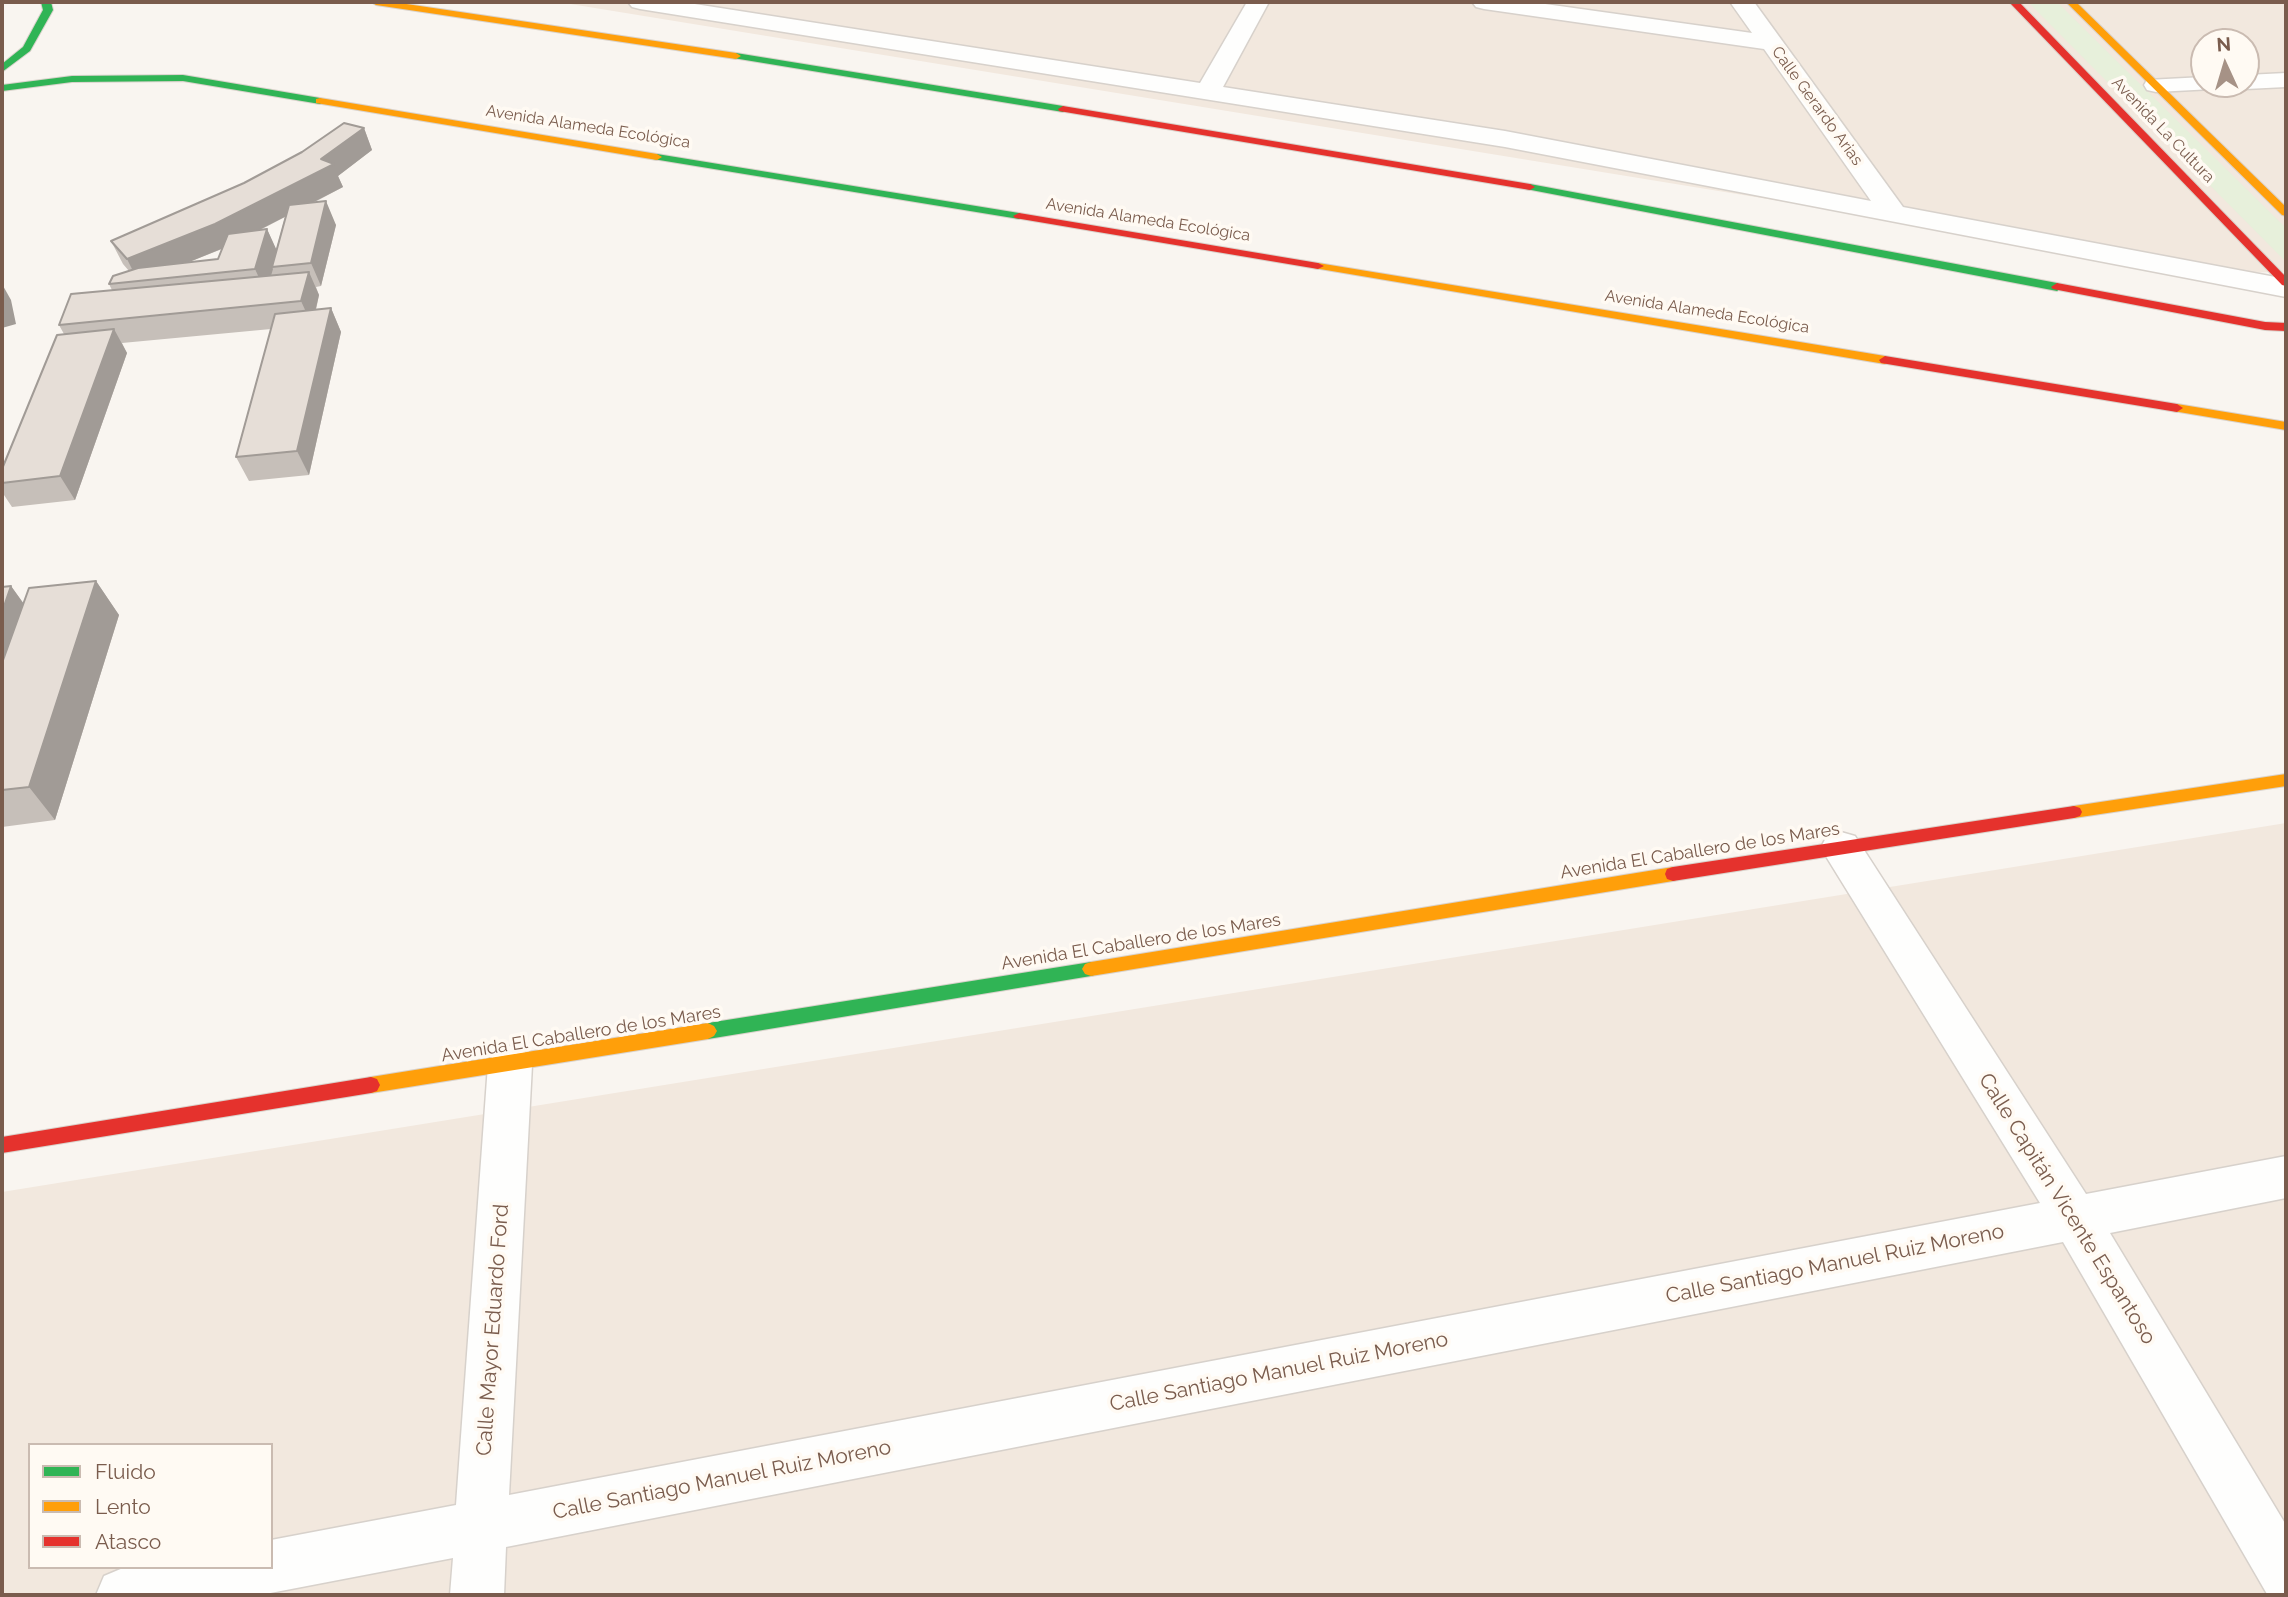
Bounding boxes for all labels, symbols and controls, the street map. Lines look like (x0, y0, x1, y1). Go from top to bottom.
north arrow (2190, 28, 2260, 98)
text: N (2216, 33, 2232, 56)
street label: Calle Gerardo Arias (1767, 43, 1867, 169)
street label: Avenida La Cultura (2108, 73, 2218, 187)
street label: Avenida Alameda Ecológica (484, 101, 692, 153)
street label: Avenida Alameda Ecológica (1044, 194, 1252, 246)
street label: Avenida Alameda Ecológica (1603, 286, 1811, 338)
street label: Avenida El Caballero de los Mares (1559, 818, 1841, 884)
street label: Avenida El Caballero de los Mares (1000, 909, 1282, 975)
street label: Avenida El Caballero de los Mares (440, 1001, 722, 1067)
street label: Calle Capitán Vicente Espantoso (1973, 1069, 2161, 1349)
street label: Calle Mayor Eduardo Ford (472, 1203, 514, 1457)
street label: Calle Santiago Manuel Ruiz Moreno (1664, 1219, 2006, 1309)
street label: Calle Santiago Manuel Ruiz Moreno (1108, 1327, 1450, 1417)
street label: Calle Santiago Manuel Ruiz Moreno (551, 1435, 893, 1525)
legend (28, 1443, 273, 1569)
text: Fluido (95, 1459, 156, 1484)
text: Lento (95, 1494, 151, 1519)
text: Atasco (95, 1529, 161, 1554)

